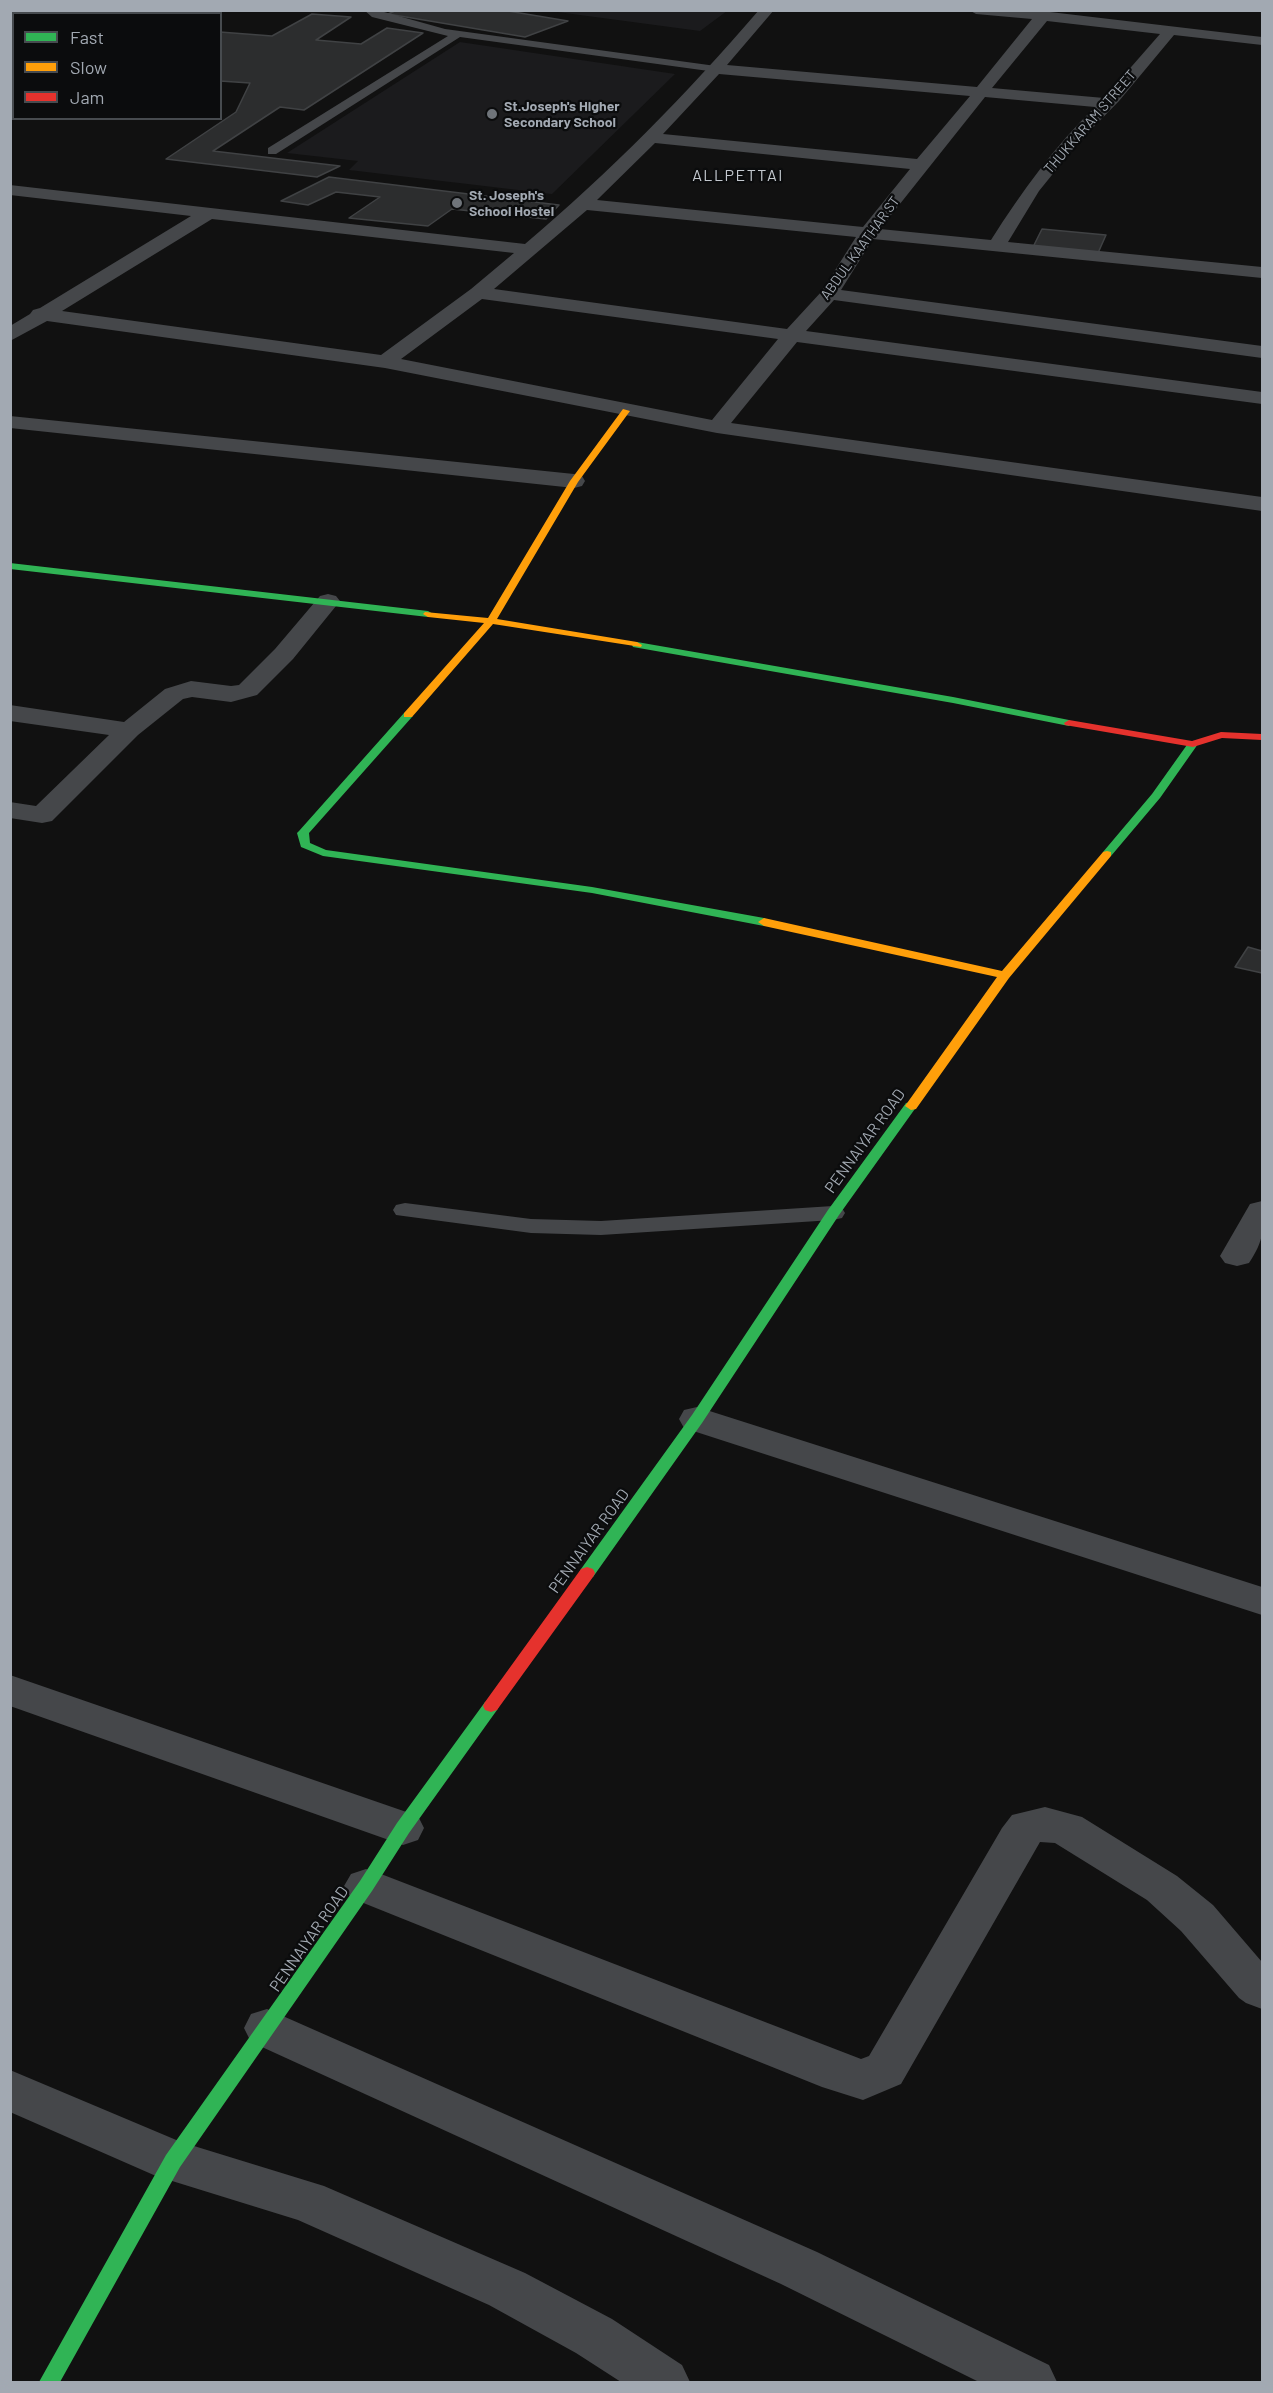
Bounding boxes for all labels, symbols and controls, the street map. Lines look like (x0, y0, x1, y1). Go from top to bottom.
legend (12, 12, 222, 120)
text: Fast (70, 26, 104, 48)
text: Slow (70, 56, 107, 78)
street label: THUKKARAM STREET (1040, 67, 1140, 177)
text: Jam (70, 86, 104, 108)
place label: St.Joseph's Higher Secondary School (504, 98, 620, 130)
marker: St.Joseph's Higher Secondary School (485, 107, 499, 121)
district label: ALLPETTAI (692, 166, 784, 186)
place label: St. Joseph's School Hostel (469, 187, 554, 220)
street label: ABDUL KAATHAR ST (817, 193, 903, 303)
marker: St. Joseph's School Hostel (450, 196, 464, 210)
street label: PENNAIYAR ROAD (821, 1085, 909, 1197)
street label: PENNAIYAR ROAD (545, 1485, 633, 1597)
street label: PENNAIYAR ROAD (266, 1883, 352, 1995)

